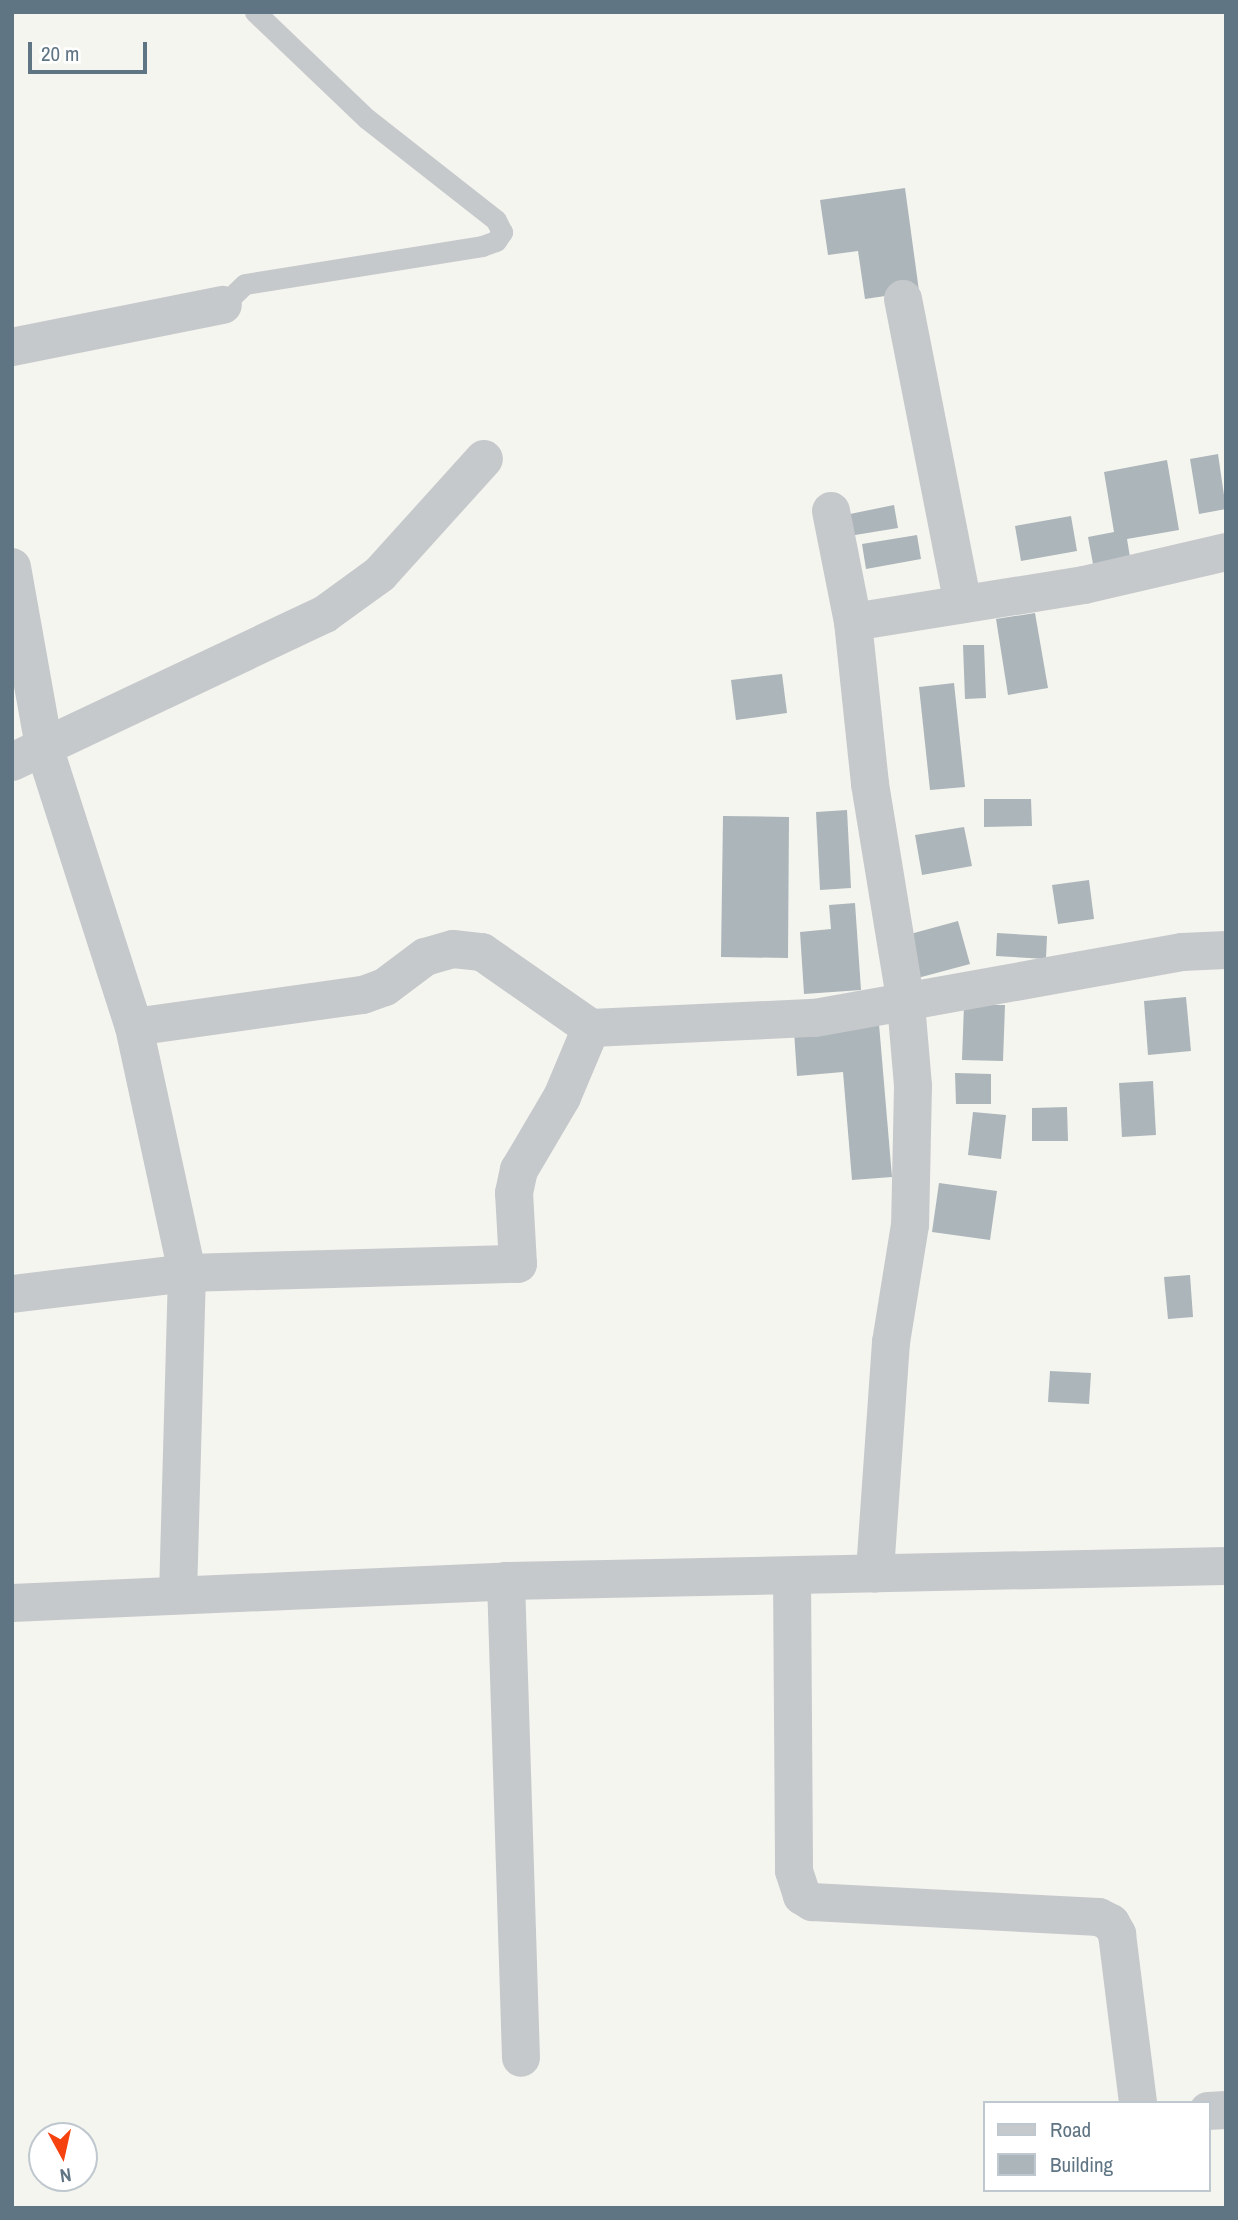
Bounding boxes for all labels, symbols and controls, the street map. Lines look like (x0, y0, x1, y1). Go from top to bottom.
scale bar (32, 28, 150, 72)
text: 20 m (41, 39, 79, 68)
legend (982, 2101, 1210, 2192)
text: Road (1050, 2115, 1091, 2144)
north arrow (28, 2122, 98, 2192)
text: Building (1050, 2150, 1113, 2179)
text: N (58, 2162, 73, 2189)

